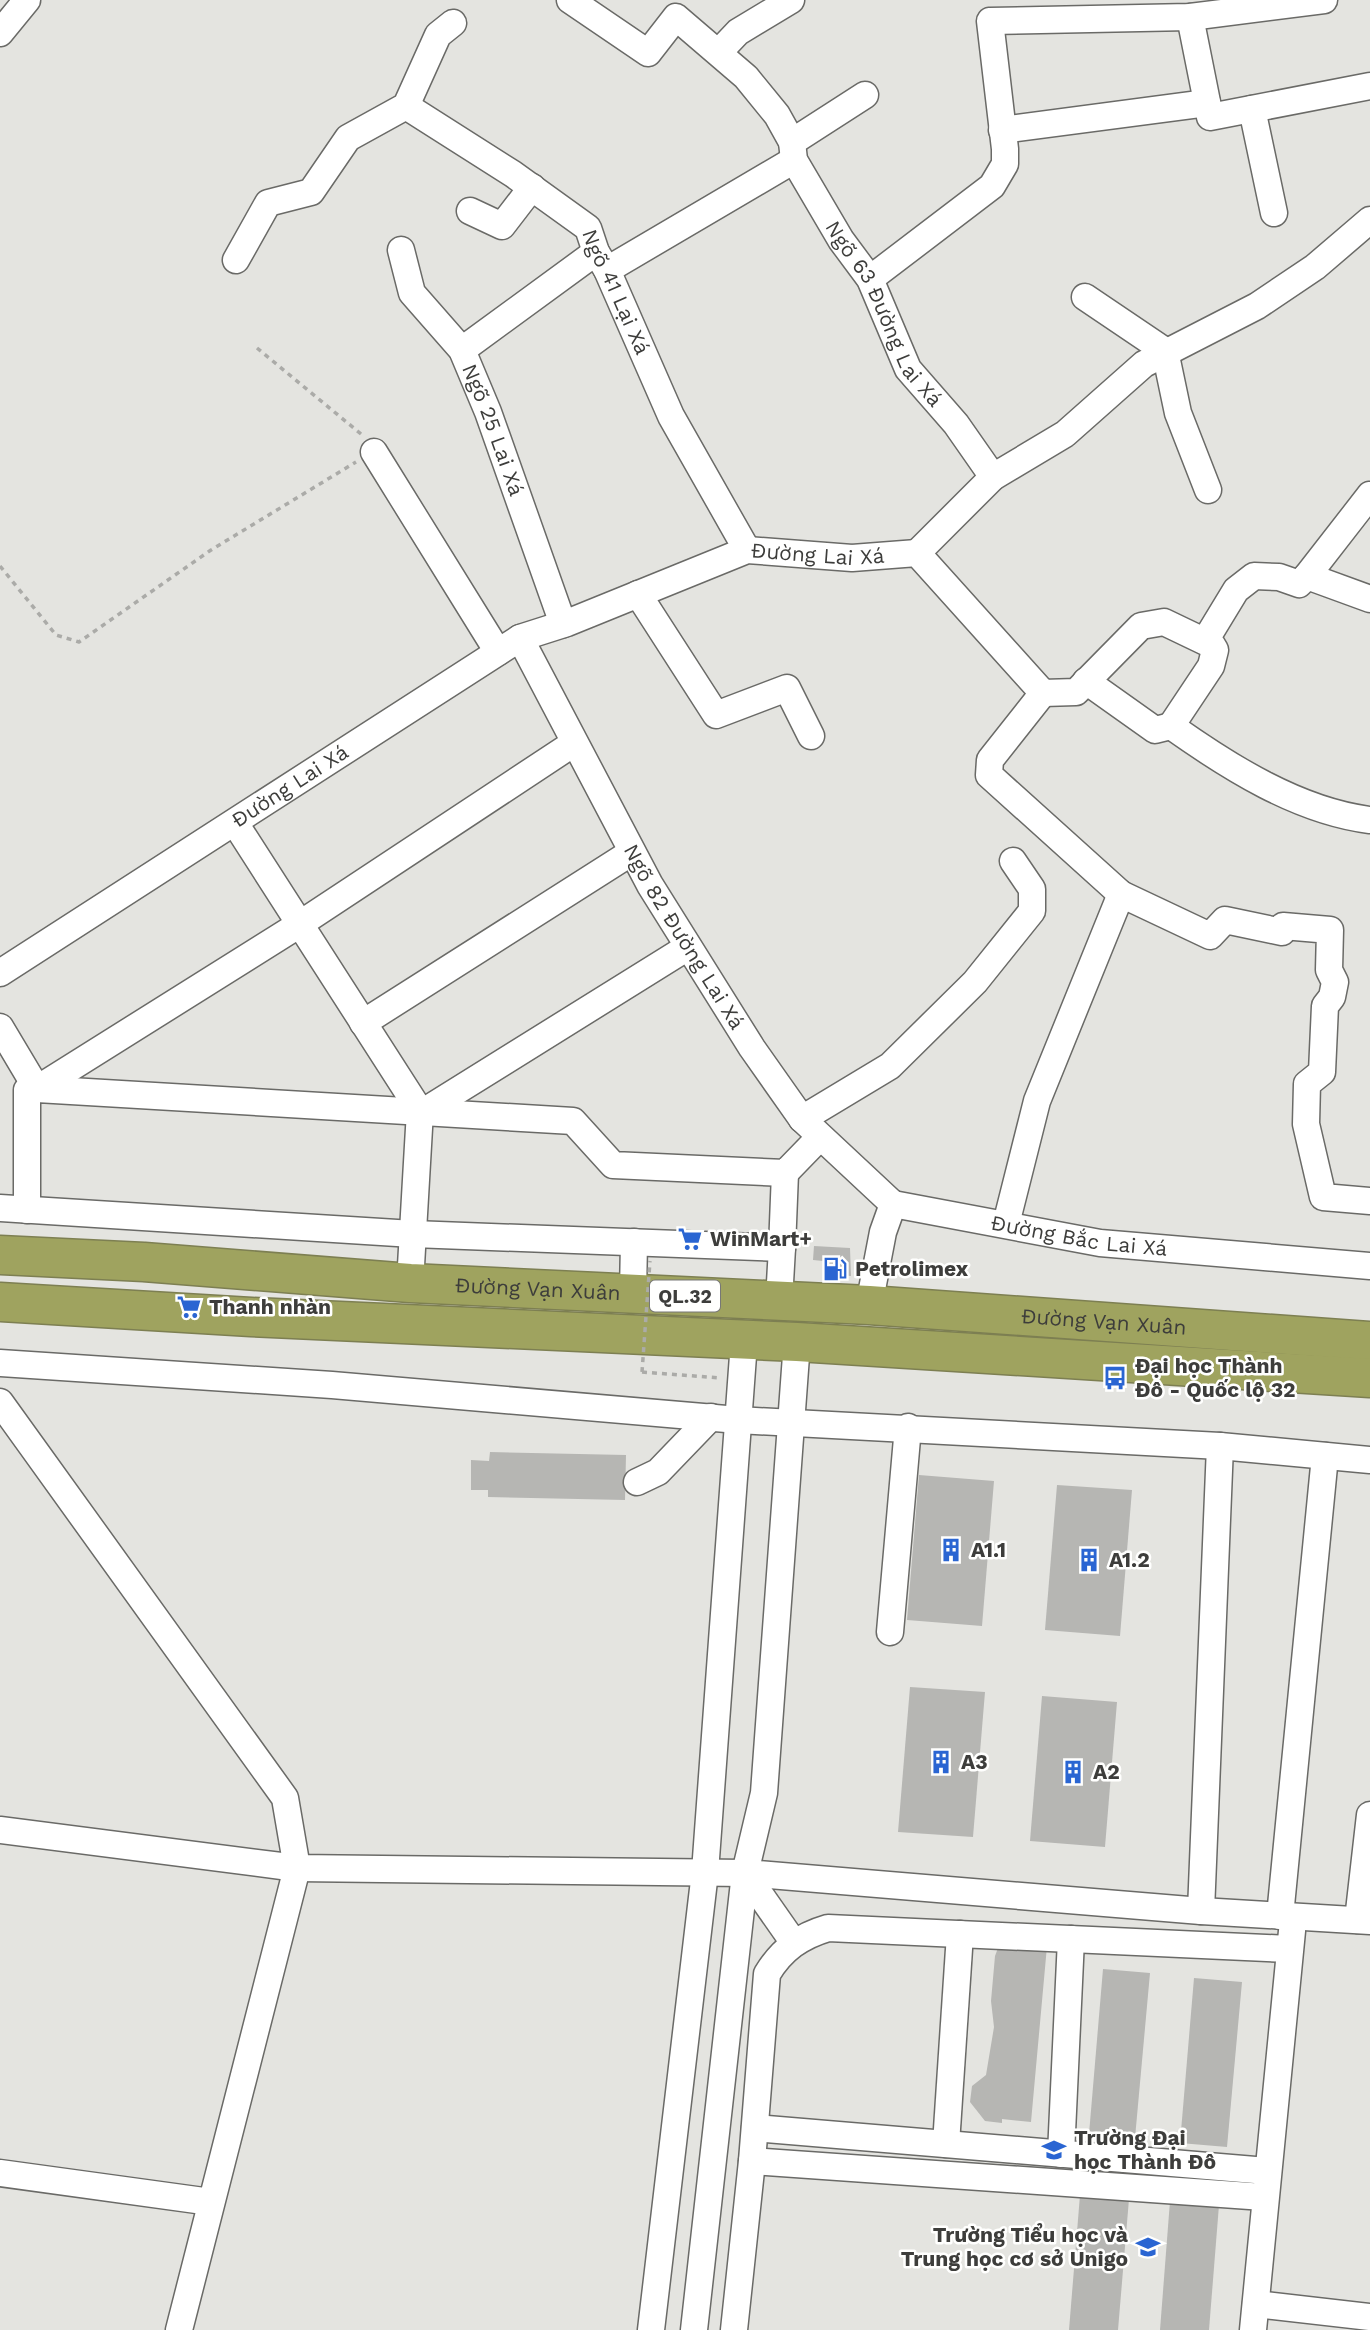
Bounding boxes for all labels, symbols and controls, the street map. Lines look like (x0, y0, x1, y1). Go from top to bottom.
street label: Ngõ 63 Đường Lai Xá (821, 216, 948, 411)
street label: Ngõ 41 Lại Xá (577, 226, 656, 358)
street label: Ngõ 25 Lai Xá (457, 360, 530, 499)
street label: Đường Lai Xá (750, 537, 885, 570)
street label: Đường Lai Xá (227, 739, 353, 832)
street label: Ngõ 82 Đường Lai Xá (619, 840, 750, 1034)
street label: Đường Bắc Lai Xá (989, 1210, 1168, 1261)
supermarket icon: WinMart+ (676, 1225, 704, 1253)
place label: WinMart+ (710, 1226, 812, 1251)
fuel station icon: Petrolimex (821, 1255, 849, 1283)
place label: Petrolimex (855, 1256, 969, 1281)
street label: Đường Vạn Xuân (454, 1272, 621, 1305)
road number: QL.32 (650, 1280, 720, 1312)
supermarket icon: Thanh nhàn (175, 1293, 203, 1321)
place label: Thanh nhàn (209, 1294, 331, 1319)
street label: Đường Vạn Xuân (1020, 1303, 1188, 1340)
place label: Đại học Thành Đô - Quốc lộ 32 (1135, 1353, 1296, 1402)
bus stop icon: Đại học Thành Đô - Quốc lộ 32 (1101, 1364, 1129, 1392)
building icon: A1.1 (937, 1536, 965, 1564)
place label: A1.1 (971, 1537, 1006, 1562)
building icon: A1.2 (1075, 1546, 1103, 1574)
place label: A1.2 (1109, 1547, 1150, 1572)
building icon: A3 (927, 1748, 955, 1776)
place label: A3 (961, 1749, 988, 1774)
building icon: A2 (1059, 1758, 1087, 1786)
place label: A2 (1093, 1759, 1120, 1784)
place label: Trường Đại học Thành Đô (1074, 2125, 1216, 2174)
school or university icon: Trường Đại học Thành Đô (1040, 2136, 1068, 2164)
place label: Trường Tiểu học và Trung học cơ sở Unigo (901, 2222, 1129, 2271)
school or university icon: Trường Tiểu học và Trung học cơ sở Unigo (1134, 2233, 1162, 2261)

